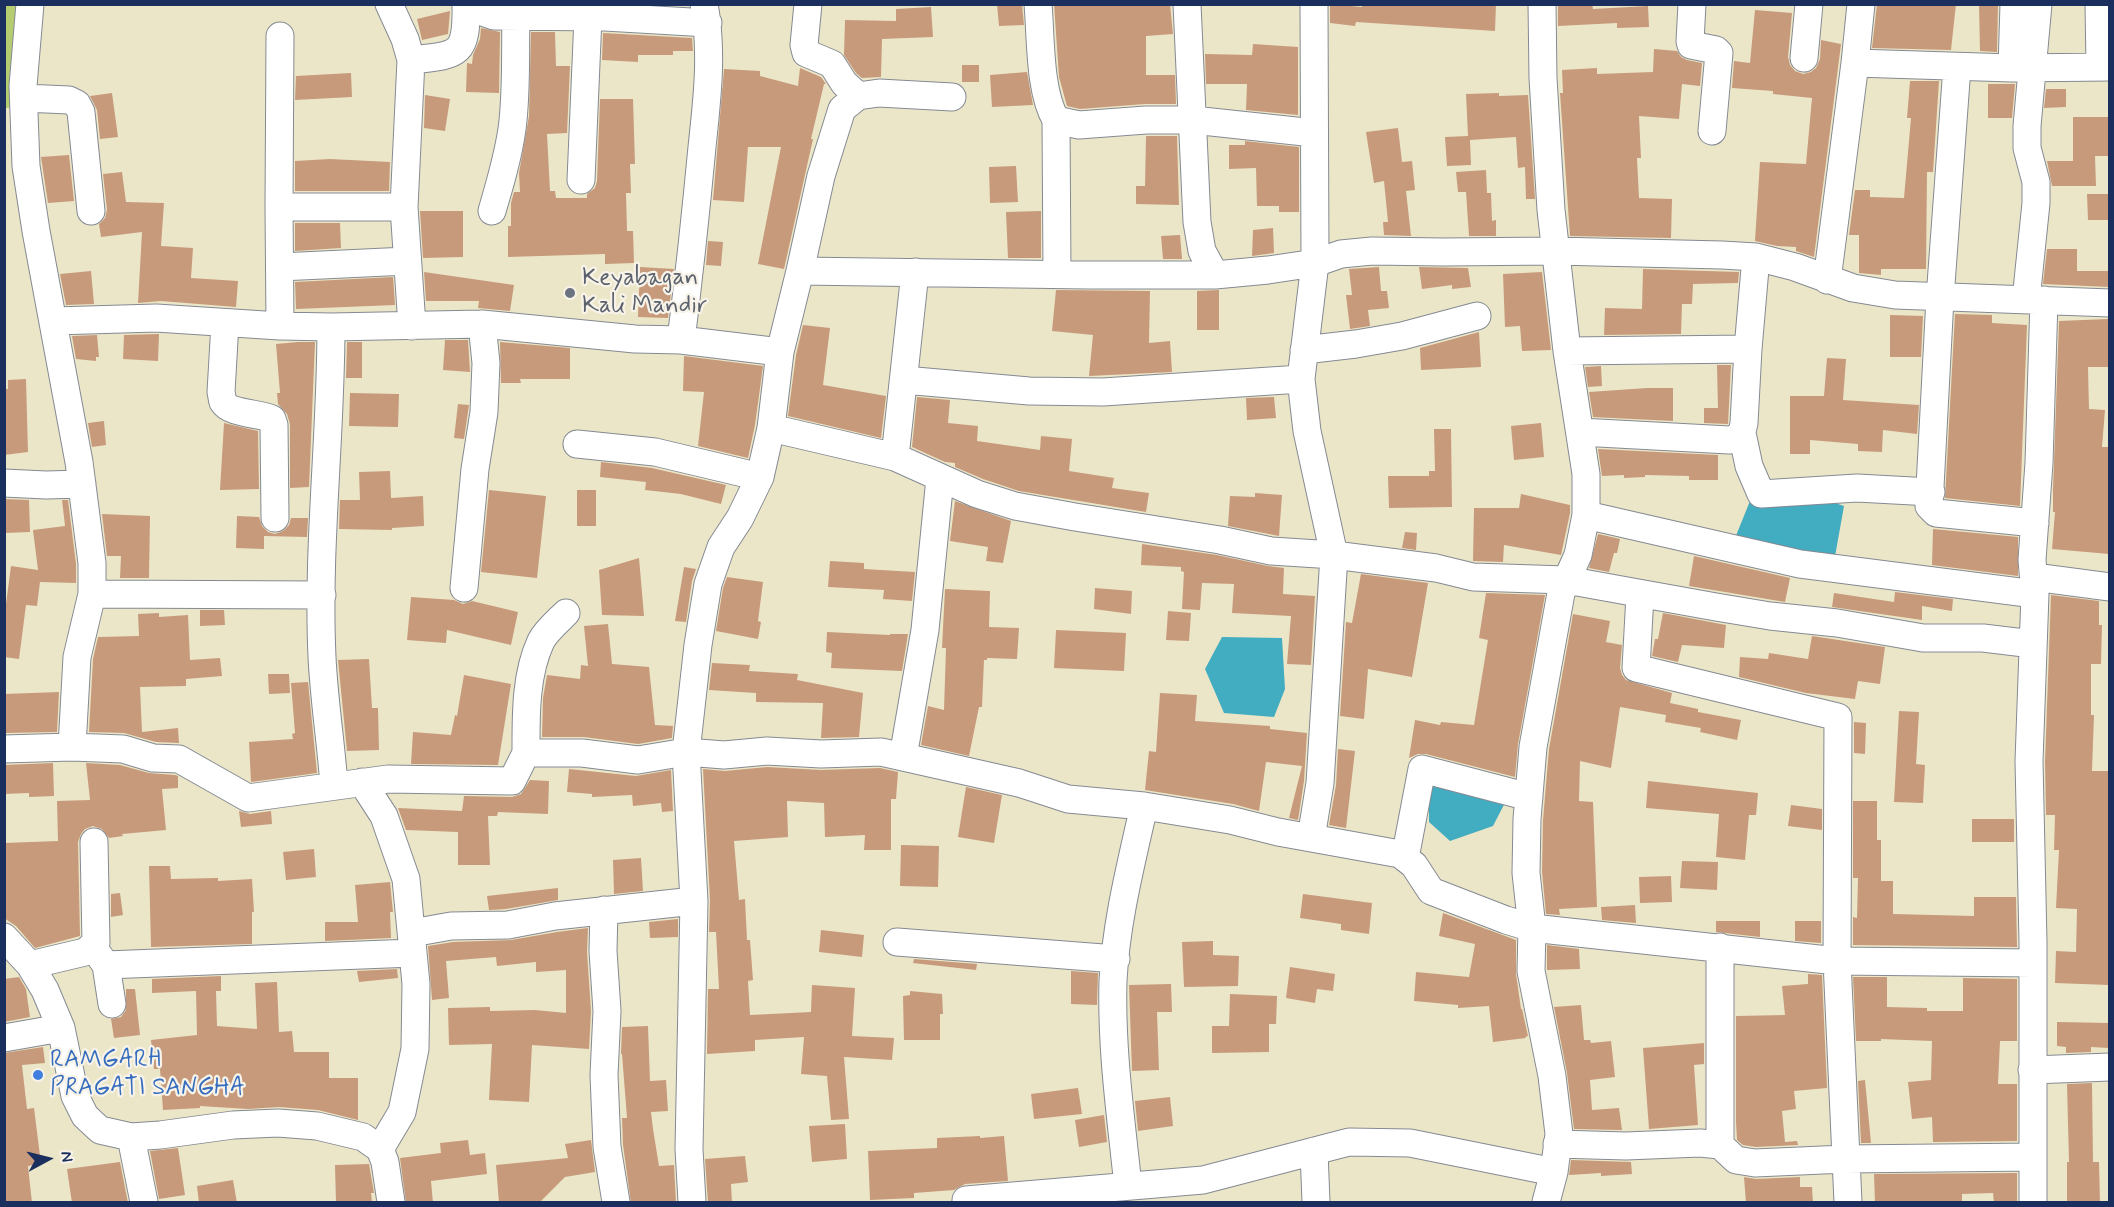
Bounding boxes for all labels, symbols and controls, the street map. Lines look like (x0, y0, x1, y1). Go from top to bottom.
place label: Keyabagan Kali Mandir (582, 265, 707, 321)
marker: Keyabagan Kali Mandir (563, 286, 577, 300)
place label: RAMGARH PRAGATI SANGHA (50, 1047, 245, 1103)
marker: RAMGARH PRAGATI SANGHA (31, 1068, 45, 1082)
north arrow (18, 1129, 78, 1189)
text: N (55, 1150, 77, 1163)

